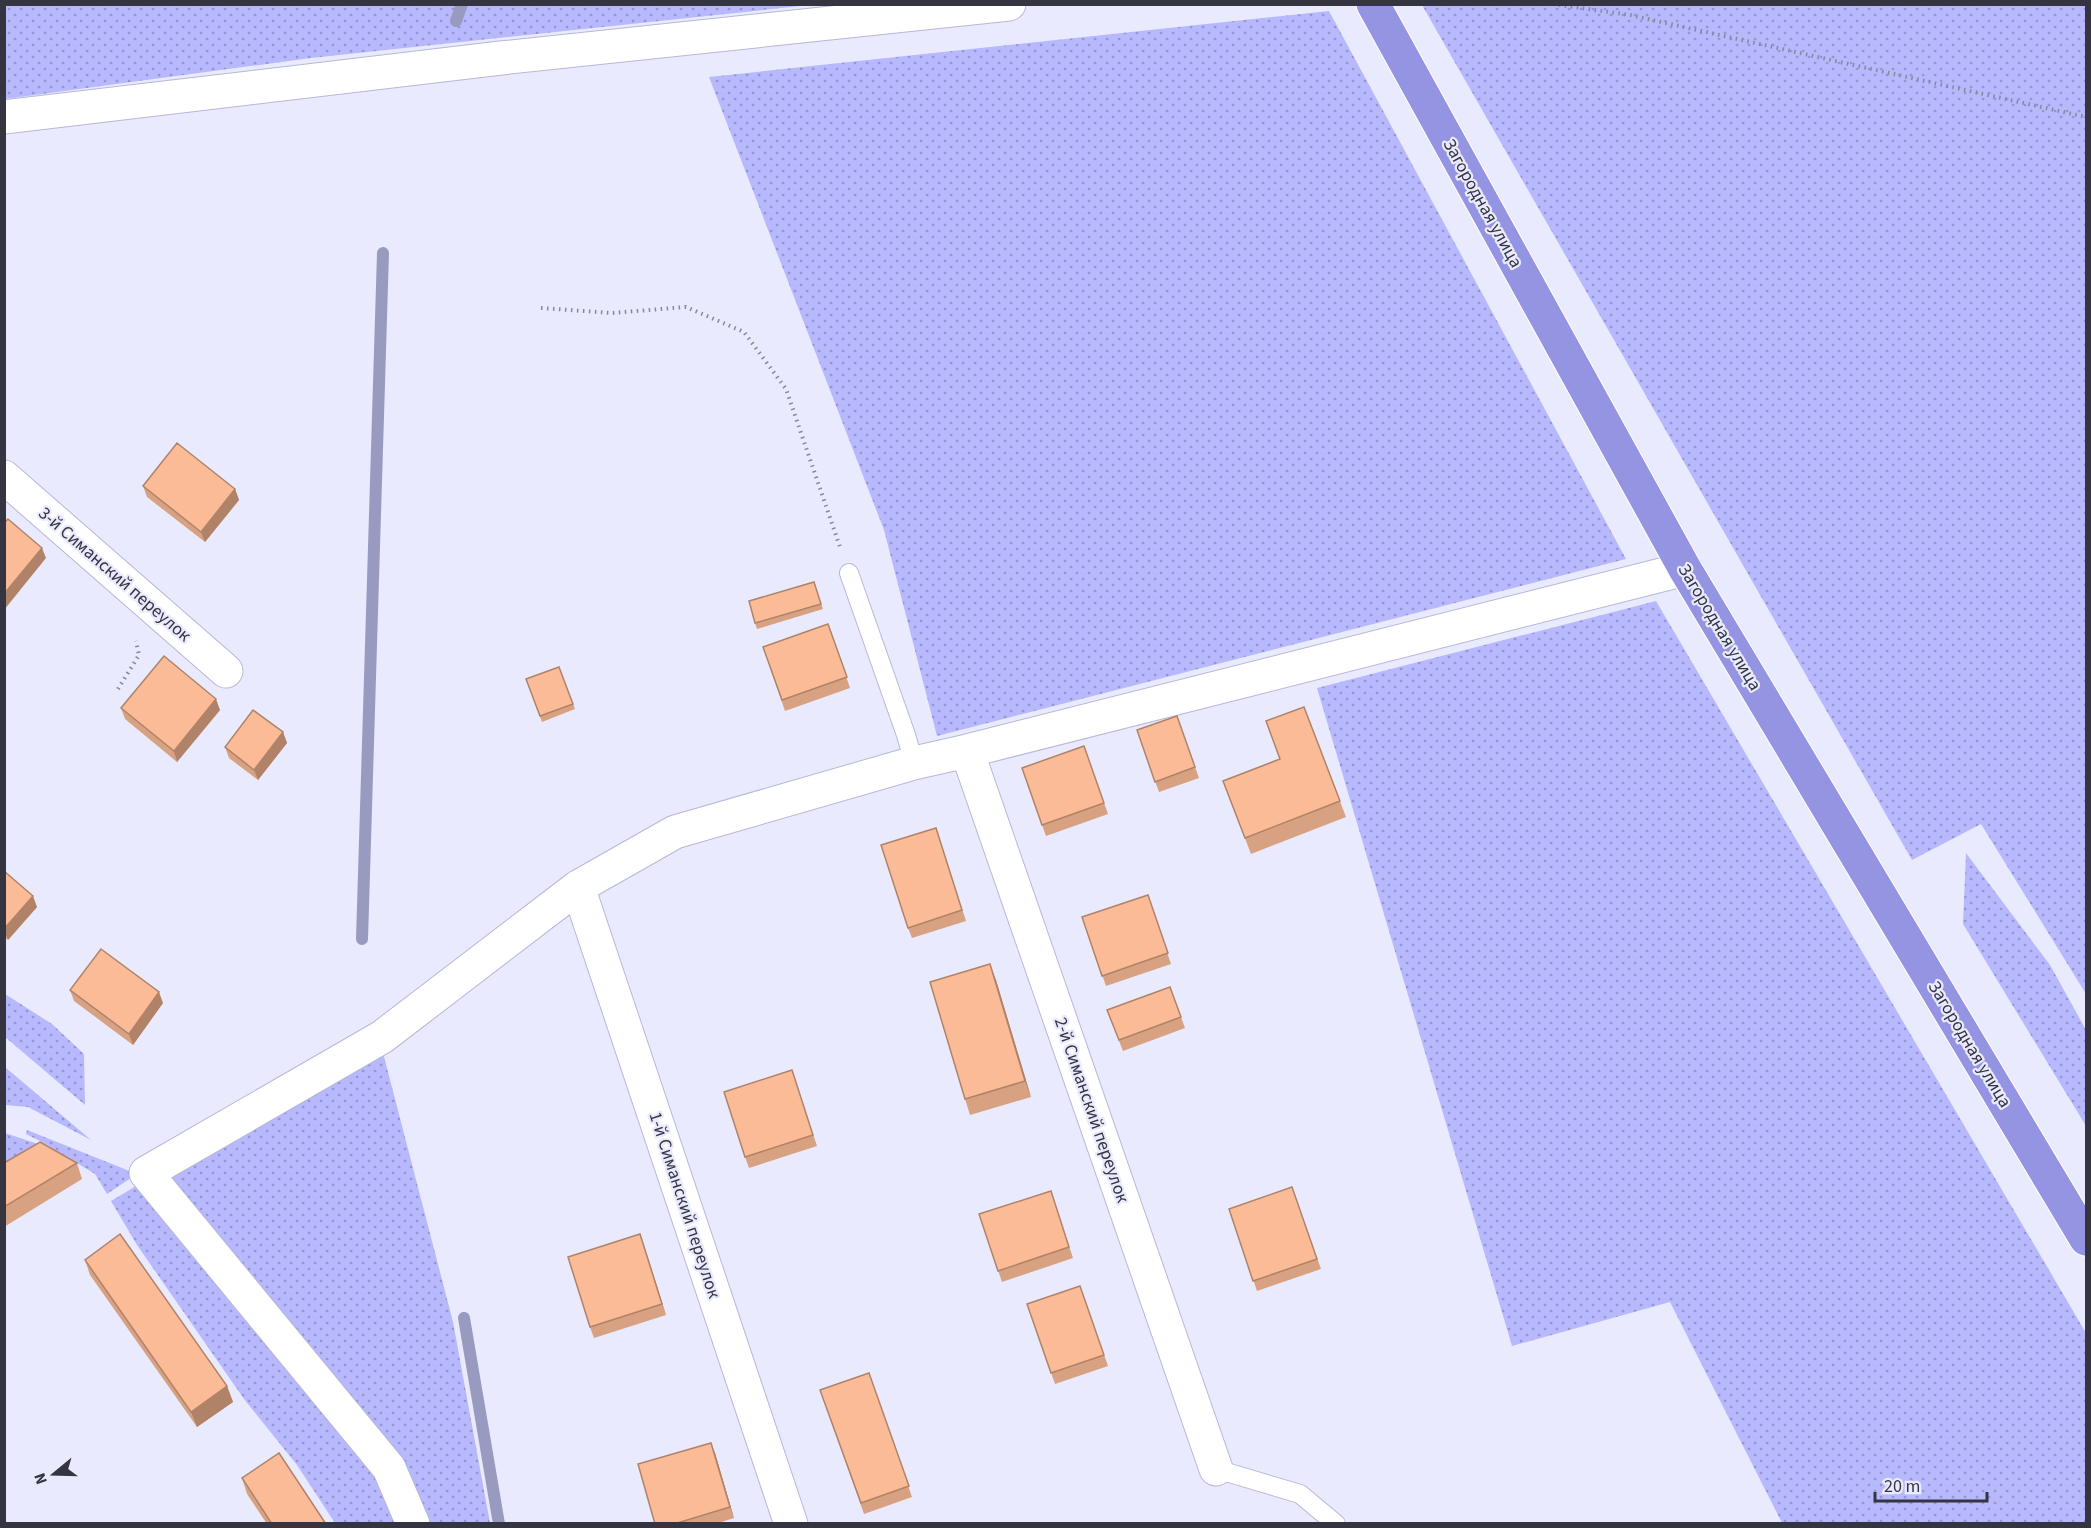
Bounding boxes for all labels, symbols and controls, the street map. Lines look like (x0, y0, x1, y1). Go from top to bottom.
street label: Загородная улица (1437, 134, 1528, 272)
street label: 3-й Симанский переулок (33, 501, 196, 648)
street label: Загородная улица (1672, 559, 1767, 695)
street label: Загородная улица (1922, 976, 2017, 1112)
street label: 2-й Симанский переулок (1048, 1014, 1135, 1206)
street label: 1-й Симанский переулок (643, 1109, 727, 1302)
north arrow (24, 1444, 84, 1504)
scale bar (1875, 1465, 1988, 1503)
text: N (29, 1470, 53, 1487)
text: 20 m (1884, 1474, 1920, 1499)

